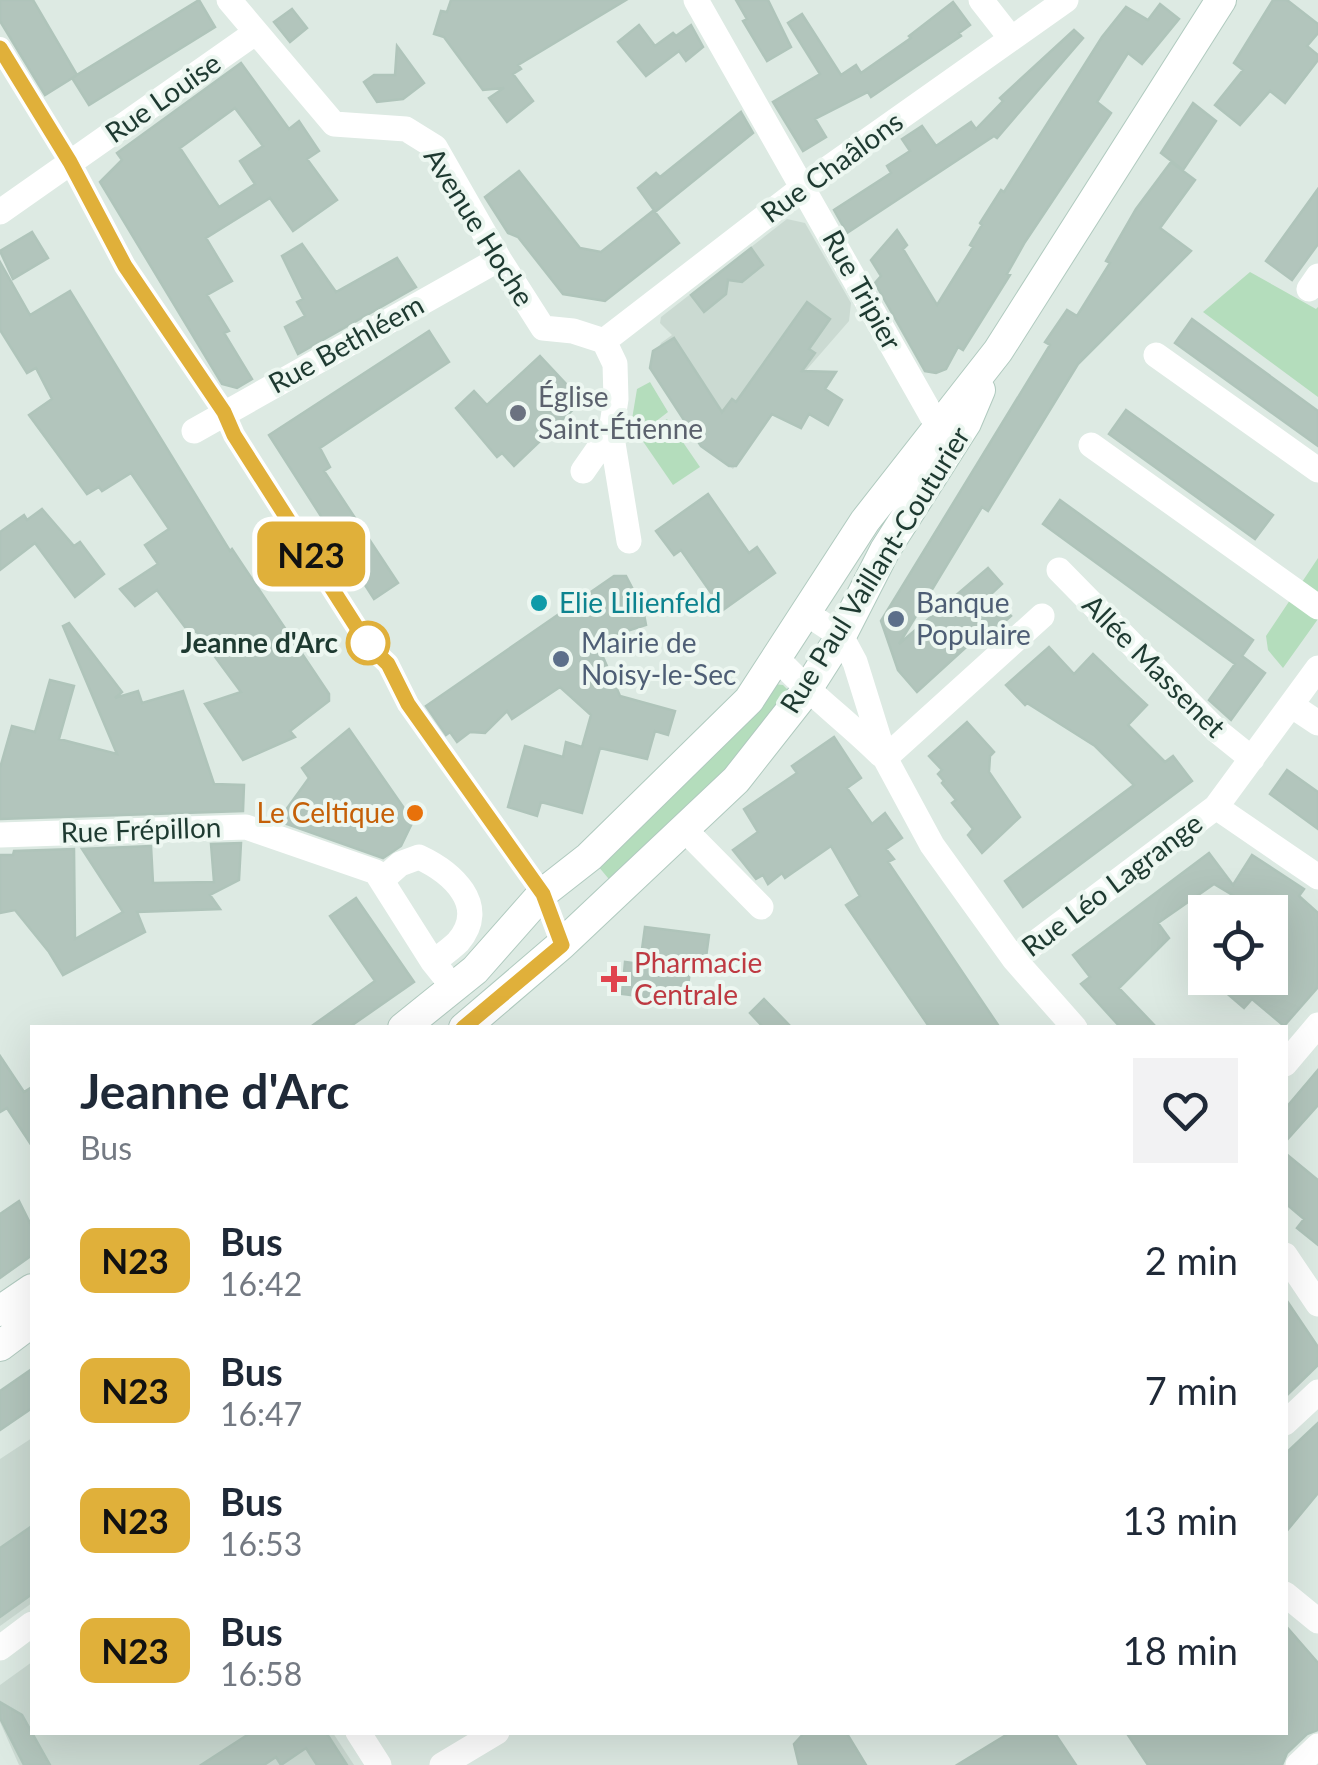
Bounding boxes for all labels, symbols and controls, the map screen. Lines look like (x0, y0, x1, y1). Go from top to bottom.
street label: Rue Louise (98, 45, 227, 149)
street label: Rue Chaâlons (754, 103, 909, 229)
street label: Avenue Hoche (418, 141, 542, 312)
street label: Rue Tripier (816, 224, 910, 355)
street label: Rue Bethléem (262, 287, 429, 400)
place label: Église Saint-Étienne (538, 379, 703, 445)
marker: Église Saint-Étienne (507, 402, 529, 424)
street label: Rue Paul Vaillant-Couturier (772, 420, 976, 719)
line badge: N23 (254, 522, 368, 586)
text: N23 (277, 533, 345, 575)
place label: Elie Lilienfeld (559, 585, 721, 619)
place label: Banque Populaire (916, 585, 1031, 651)
street label: Allée Massenet (1076, 587, 1233, 744)
marker: Elie Lilienfeld (528, 592, 550, 614)
marker: Banque Populaire (885, 608, 907, 630)
marker: Jeanne d'Arc (347, 622, 389, 664)
place label: Jeanne d'Arc (181, 625, 338, 659)
place label: Mairie de Noisy-le-Sec (581, 625, 736, 691)
marker: Mairie de Noisy-le-Sec (550, 648, 572, 670)
place label: Le Celtique (257, 795, 395, 829)
marker: Le Celtique (404, 802, 426, 824)
street label: Rue Léo Lagrange (1014, 805, 1208, 963)
street label: Rue Frépillon (60, 809, 222, 849)
map controls (1188, 895, 1288, 995)
button: locate (1188, 895, 1288, 995)
place label: Pharmacie Centrale (634, 945, 762, 1011)
marker: Pharmacie Centrale (603, 968, 625, 990)
button: heart (1133, 1058, 1238, 1163)
text: Jeanne d'Arc (80, 1062, 349, 1119)
text: Bus (80, 1128, 132, 1167)
text: Bus (220, 1218, 283, 1264)
text: 2 min (1145, 1237, 1238, 1283)
text: N23 (101, 1239, 169, 1281)
text: 16:42 (220, 1264, 302, 1303)
text: Bus (220, 1348, 283, 1394)
text: 7 min (1145, 1367, 1238, 1413)
text: N23 (101, 1369, 169, 1411)
text: 16:47 (220, 1394, 302, 1433)
text: Bus (220, 1478, 283, 1524)
text: 13 min (1123, 1497, 1238, 1543)
text: N23 (101, 1499, 169, 1541)
text: 16:53 (220, 1524, 302, 1563)
text: Bus (220, 1608, 283, 1654)
text: 18 min (1123, 1627, 1238, 1673)
text: N23 (101, 1629, 169, 1671)
text: 16:58 (220, 1654, 302, 1693)

